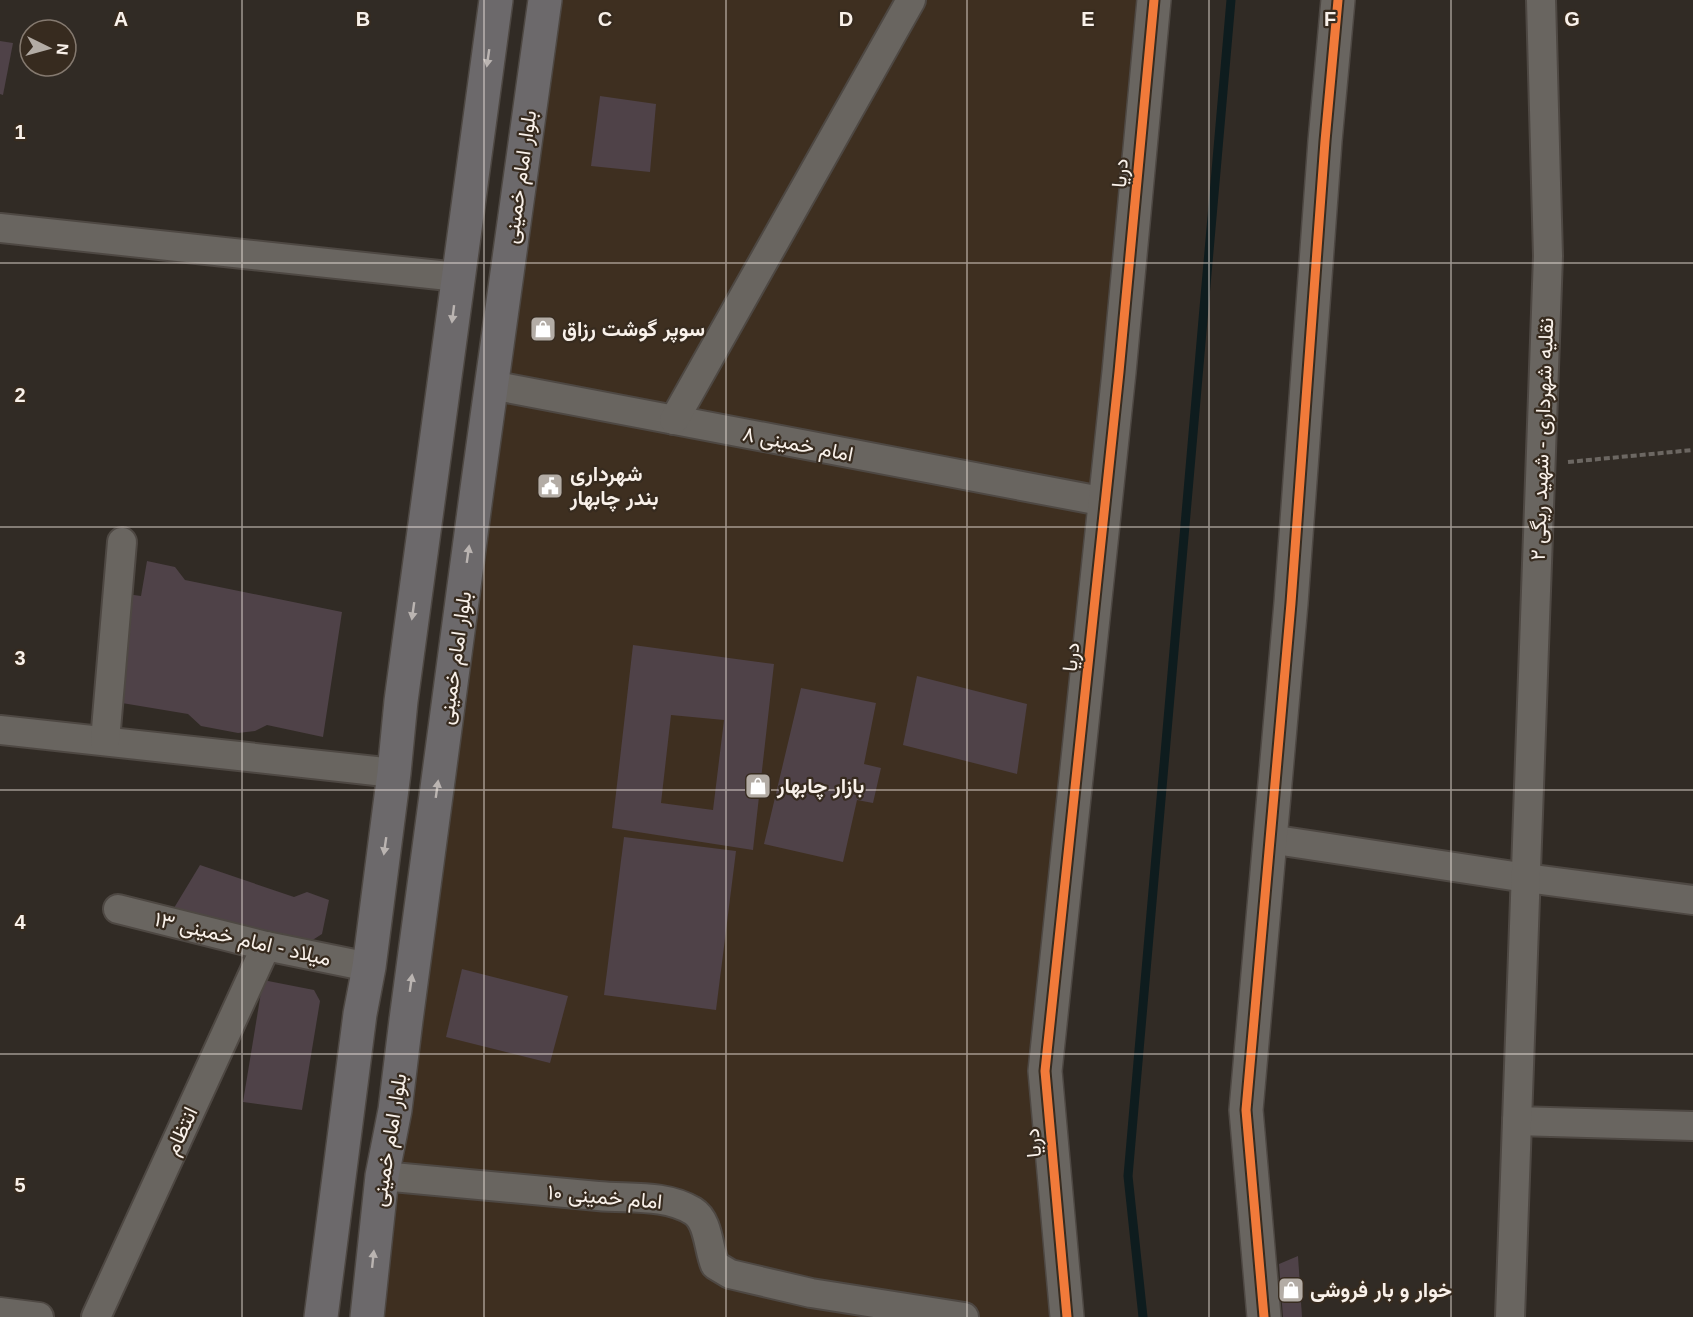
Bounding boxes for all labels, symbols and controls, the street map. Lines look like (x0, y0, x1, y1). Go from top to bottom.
text: A (114, 8, 128, 30)
text: B (356, 8, 370, 30)
text: C (598, 8, 612, 30)
text: D (839, 8, 853, 30)
text: E (1081, 8, 1095, 30)
text: F (1324, 8, 1336, 30)
text: G (1564, 8, 1580, 30)
north arrow (18, 18, 78, 78)
text: N (53, 43, 71, 56)
one-way arrow (483, 49, 492, 68)
street label: بلوار امام خمینی (499, 109, 543, 246)
text: 1 (14, 121, 26, 143)
street label: دریا (1107, 157, 1134, 189)
one-way arrow (448, 304, 458, 323)
shop icon: سوپر گوشت رزاق (528, 314, 558, 344)
place label: سوپر گوشت رزاق (562, 317, 705, 343)
street label: نقلیه شهرداری - شهید ریگی ۲ (1526, 317, 1559, 561)
text: 2 (14, 384, 26, 406)
street label: امام خمینی ۸ (740, 421, 856, 468)
place label: شهرداری بندر چابهار (569, 462, 659, 512)
public building icon: شهرداری بندر چابهار (535, 471, 565, 501)
one-way arrow (464, 545, 473, 564)
street label: بلوار امام خمینی (434, 590, 478, 727)
one-way arrow (408, 601, 417, 620)
street label: دریا (1058, 641, 1085, 673)
text: 3 (14, 647, 26, 669)
shop icon: بازار چابهار (743, 771, 773, 801)
place label: بازار چابهار (776, 774, 865, 800)
one-way arrow (432, 780, 442, 799)
one-way arrow (380, 837, 389, 856)
street label: میلاد - امام خمینی ۱۳ (152, 907, 334, 973)
text: 4 (14, 911, 26, 933)
one-way arrow (406, 973, 415, 992)
street label: بلوار امام خمینی (367, 1072, 413, 1209)
street label: انتظام (159, 1103, 204, 1160)
street label: دریا (1020, 1127, 1047, 1159)
text: 5 (14, 1174, 26, 1196)
street label: امام خمینی ۱۰ (546, 1180, 663, 1216)
one-way arrow (368, 1249, 378, 1268)
shop icon: خوار و بار فروشی (1276, 1275, 1306, 1305)
place label: خوار و بار فروشی (1310, 1278, 1452, 1303)

